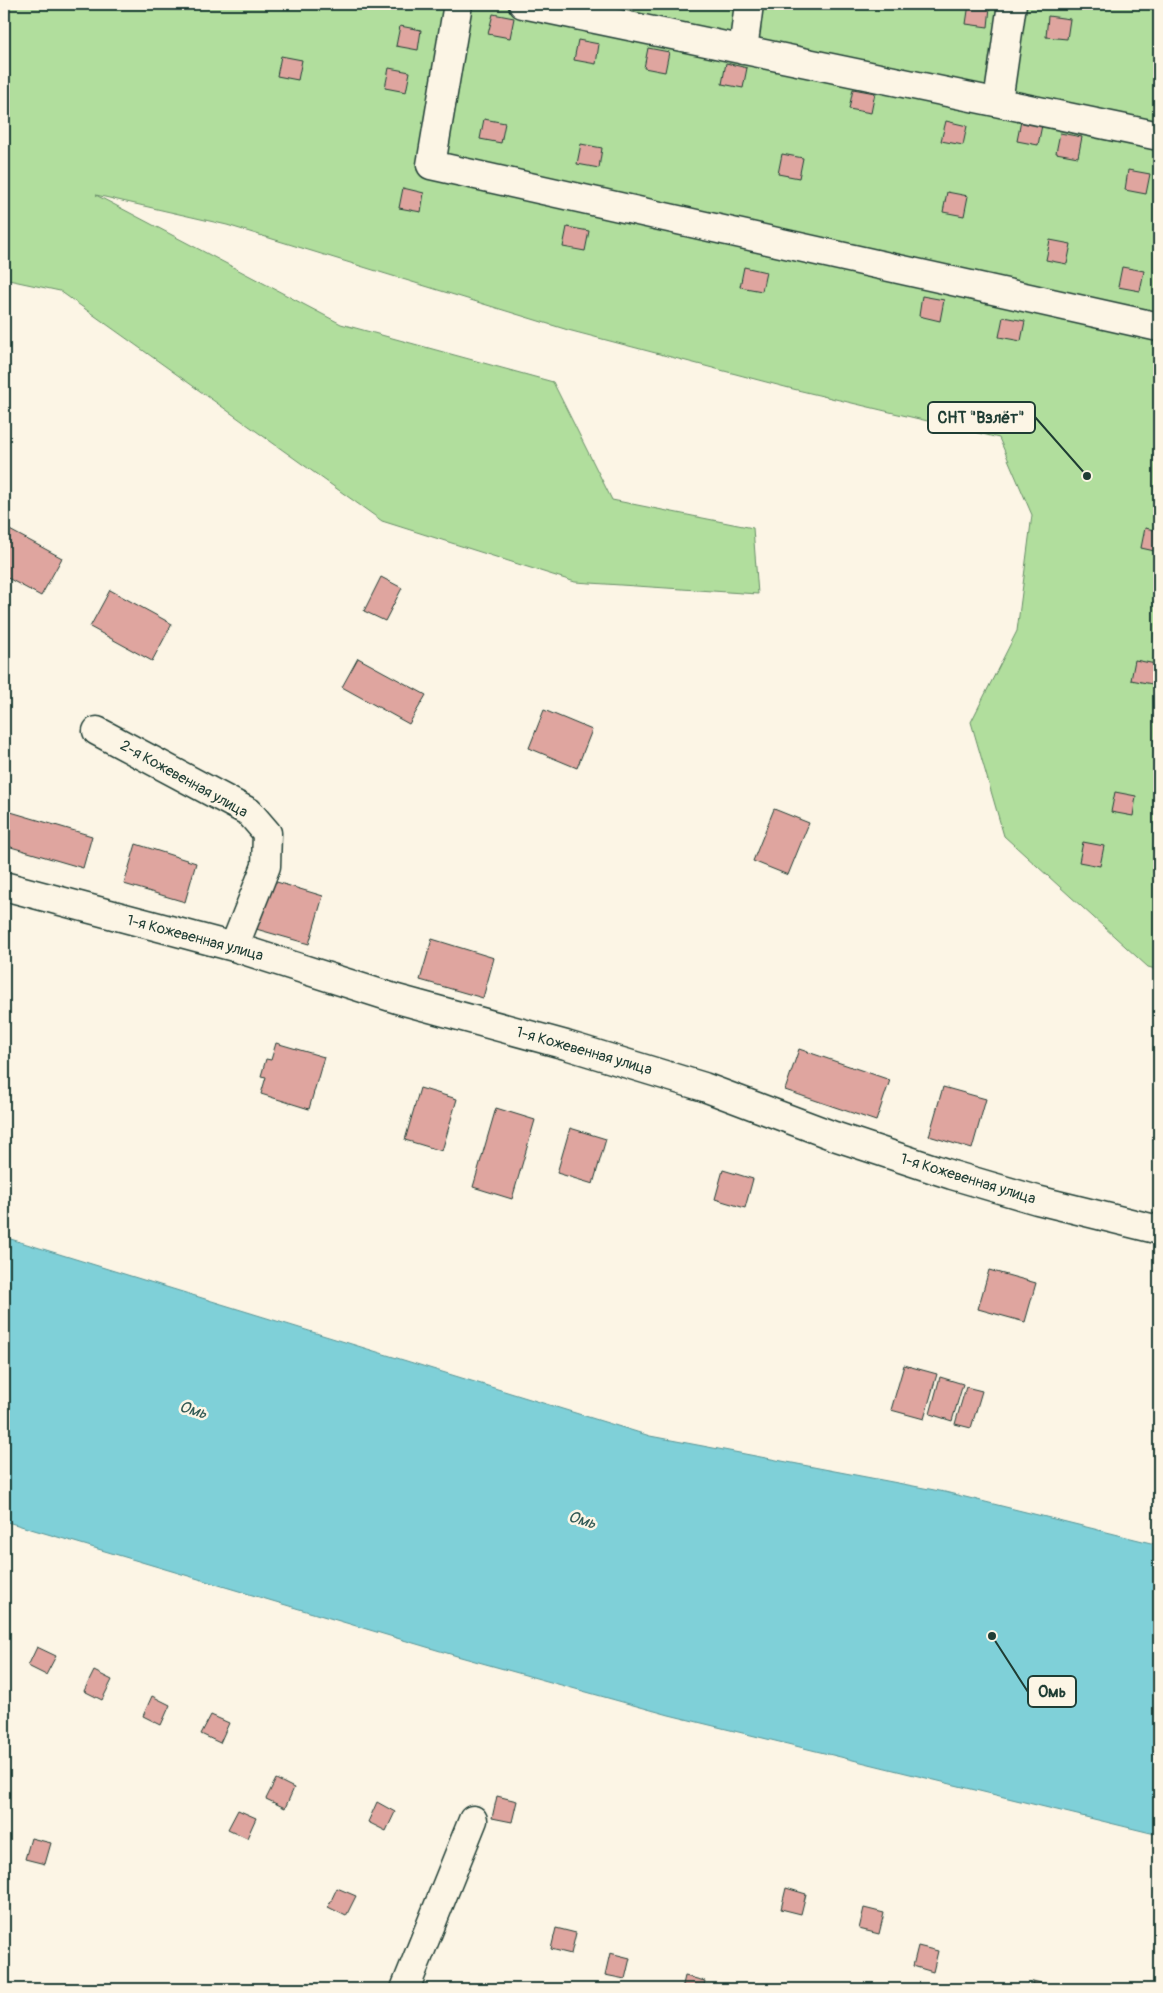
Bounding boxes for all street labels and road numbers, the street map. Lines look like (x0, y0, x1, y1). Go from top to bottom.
street label: 2-я Кожевенная улица (117, 736, 251, 822)
street label: 1-я Кожевенная улица (125, 911, 265, 965)
street label: 1-я Кожевенная улица (514, 1022, 654, 1080)
street label: 1-я Кожевенная улица (898, 1149, 1038, 1209)

